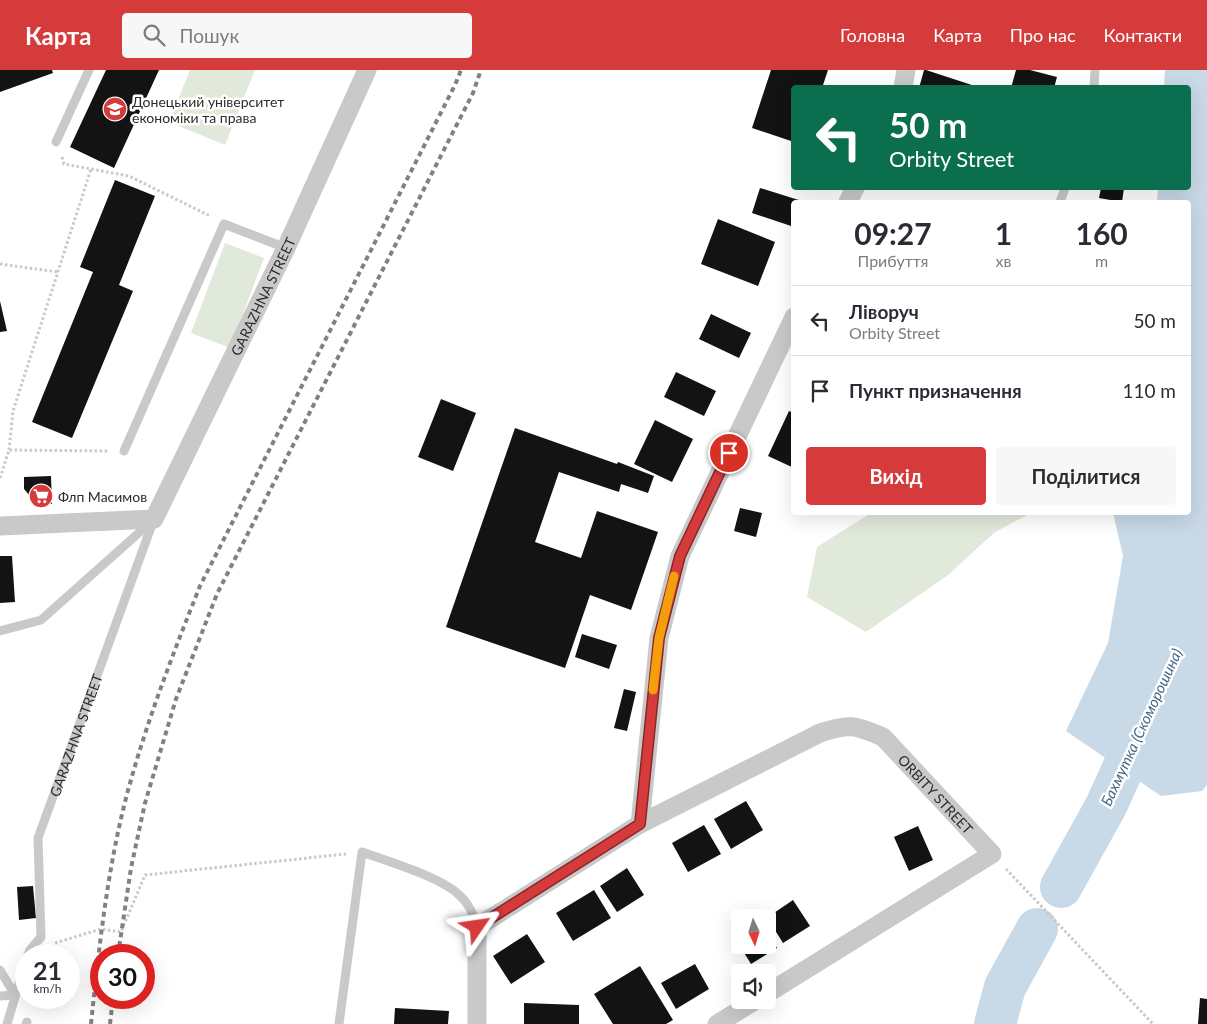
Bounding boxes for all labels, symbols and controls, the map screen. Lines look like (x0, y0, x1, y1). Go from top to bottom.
search box (122, 13, 472, 58)
text: Карта (25, 21, 92, 50)
icon: search (140, 21, 168, 49)
text: Пошук (180, 24, 239, 47)
text: Головна (840, 24, 905, 46)
text: Карта (933, 24, 982, 46)
text: Про нас (1010, 24, 1076, 46)
text: Контакти (1104, 24, 1182, 46)
place label: Донецький університет економіки та права (132, 93, 284, 126)
school or university icon: Донецький університет економіки та права (102, 96, 128, 122)
text: 50 m (889, 103, 967, 145)
icon: left (806, 105, 871, 170)
text: Orbity Street (889, 145, 1014, 172)
text: 09:27 (854, 215, 932, 251)
text: 1 (995, 215, 1012, 251)
text: 160 (1076, 215, 1128, 251)
street label: GARAZHNA STREET (227, 234, 299, 358)
text: Прибуття (858, 251, 928, 270)
text: хв (996, 251, 1012, 270)
text: m (1095, 251, 1108, 270)
text: Ліворуч (849, 300, 919, 323)
icon: left (806, 307, 834, 335)
text: 50 m (1133, 309, 1176, 332)
text: Orbity Street (849, 323, 940, 342)
icon: arrive (806, 377, 834, 405)
text: Пункт призначення (849, 379, 1022, 402)
text: 110 m (1122, 379, 1176, 402)
pin (708, 432, 750, 474)
icon: arrive (715, 439, 743, 467)
button: Вихід (806, 447, 986, 505)
button: Поділитися (996, 447, 1176, 505)
supermarket icon: Флп Масимов (28, 483, 54, 509)
place label: Флп Масимов (58, 488, 147, 505)
water label: Бахмутка (Скоморошина) (1097, 645, 1185, 809)
street label: GARAZHNA STREET (45, 671, 106, 799)
street label: ORBITY STREET (895, 751, 978, 838)
position arrow (450, 900, 502, 952)
north arrow (731, 909, 776, 954)
map controls (731, 909, 776, 1009)
speed limit sign: 30 (90, 944, 155, 1009)
text: 21 (33, 955, 62, 985)
button: sound (731, 964, 776, 1009)
text: km/h (33, 981, 62, 996)

